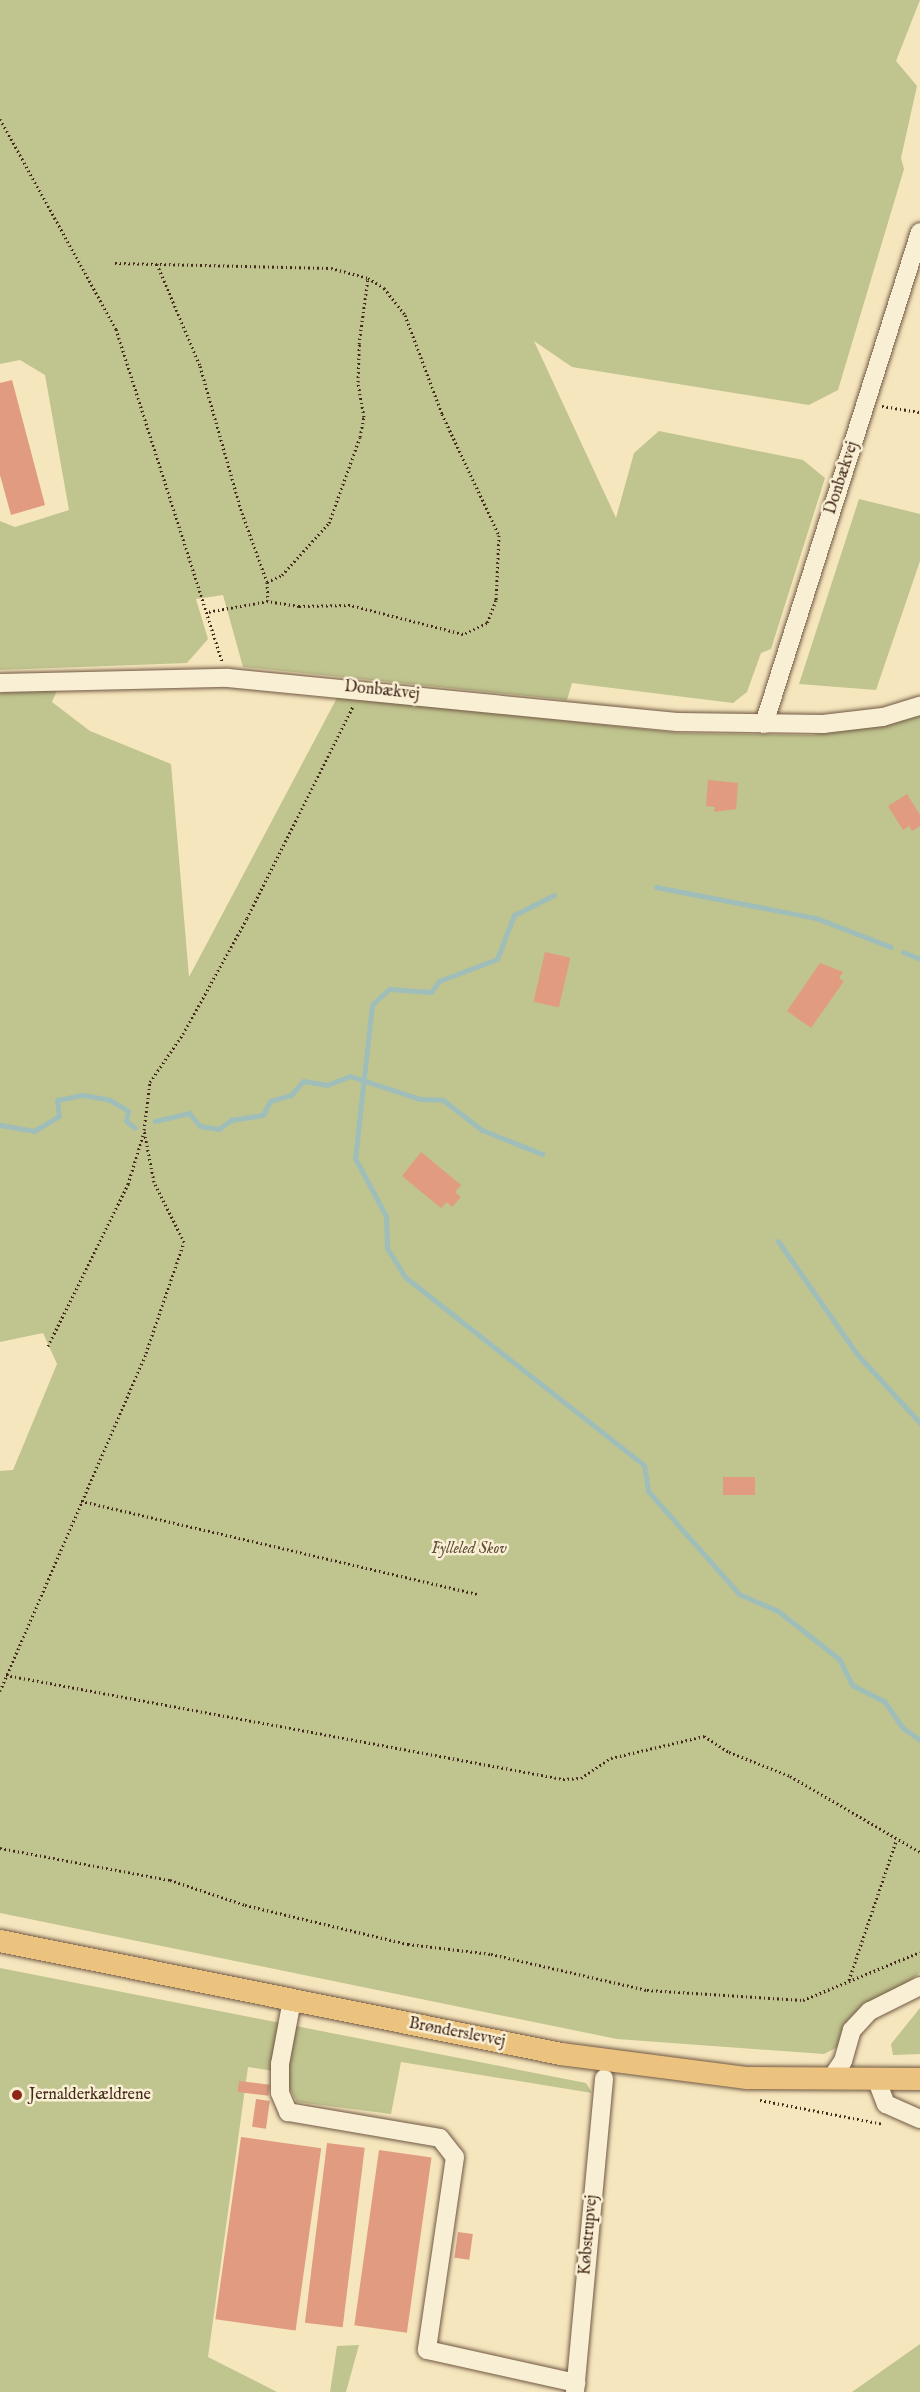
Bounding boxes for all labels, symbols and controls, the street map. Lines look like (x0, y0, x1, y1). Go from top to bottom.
street label: Donbækvej (821, 439, 863, 517)
street label: Donbækvej (343, 677, 421, 705)
park label: Fylleled Skov (431, 1539, 507, 1559)
street label: Brønderslevvej (407, 2014, 507, 2052)
place label: Jernalderkældrene (29, 2085, 151, 2105)
marker: Jernalderkældrene (10, 2088, 24, 2102)
street label: Købstrupvej (576, 2194, 602, 2276)

